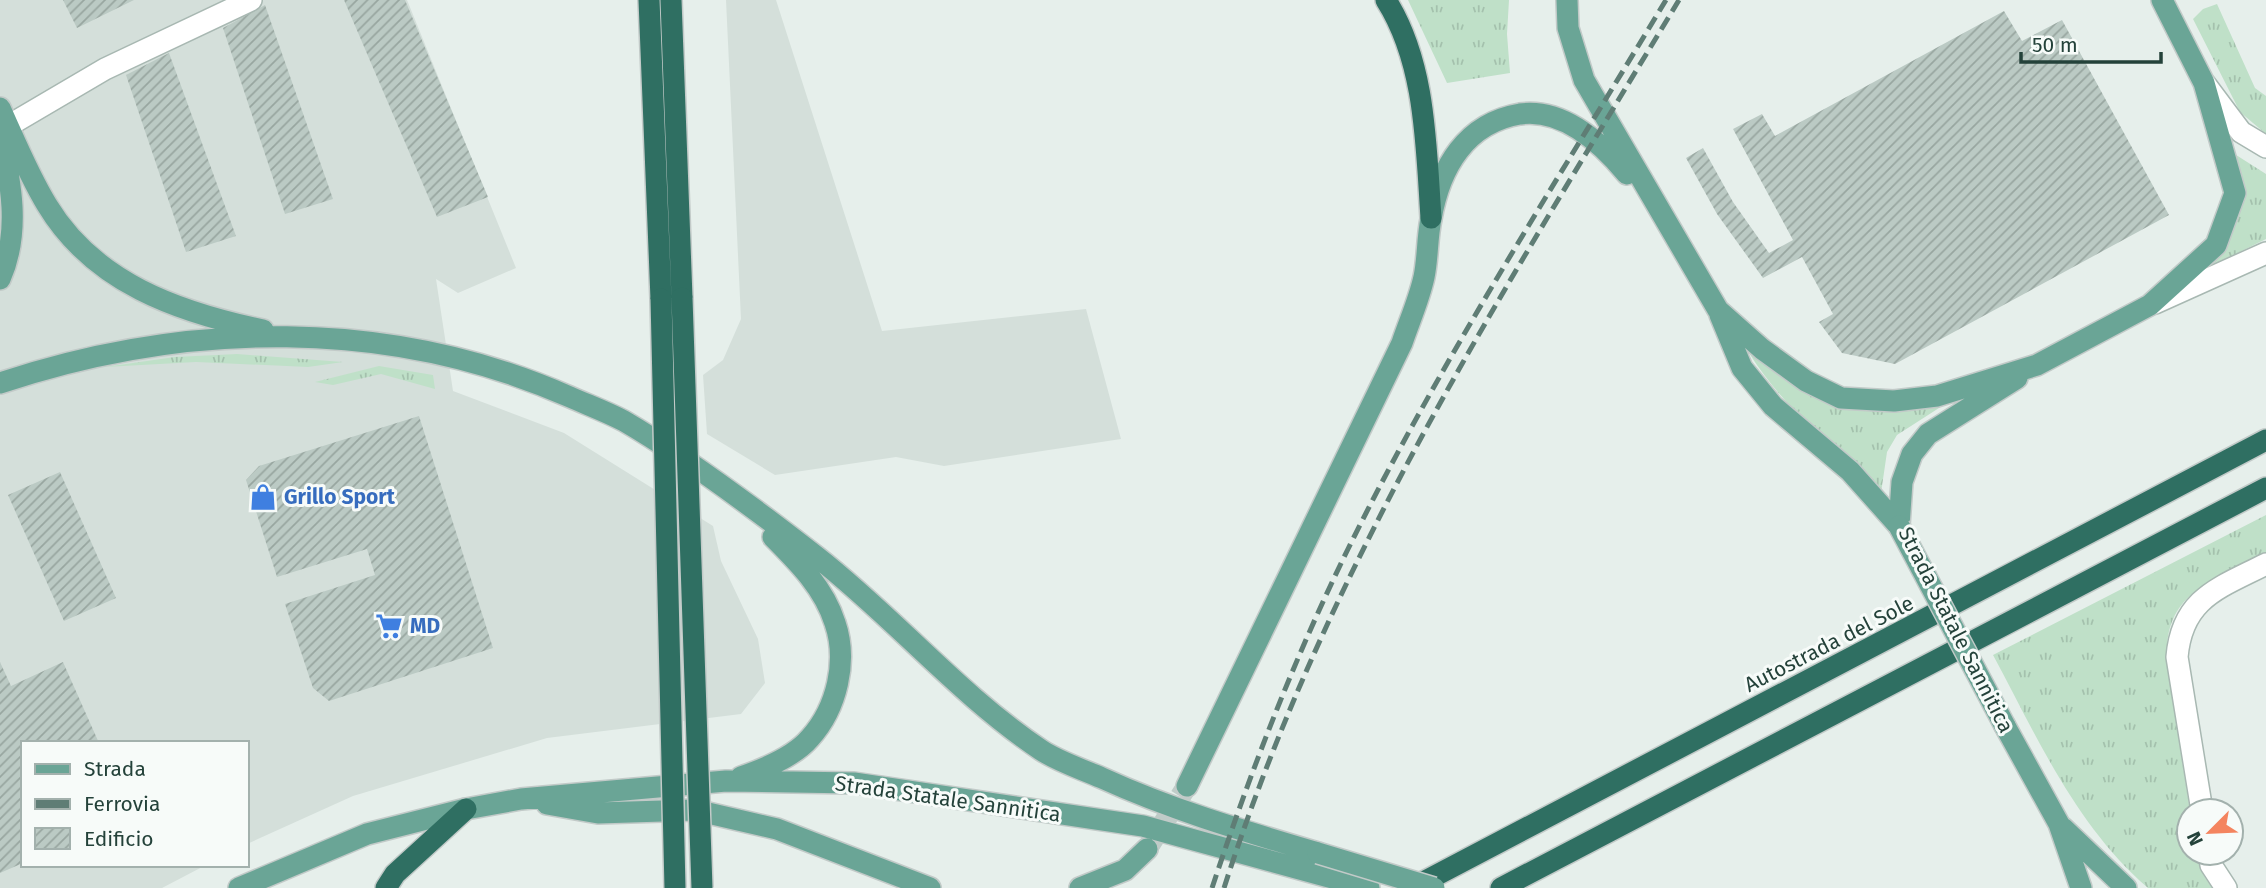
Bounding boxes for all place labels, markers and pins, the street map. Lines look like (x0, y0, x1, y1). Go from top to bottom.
shop icon: Grillo Sport (248, 482, 278, 512)
place label: Grillo Sport (284, 484, 396, 510)
supermarket icon: MD (374, 611, 404, 641)
place label: MD (410, 613, 440, 639)

